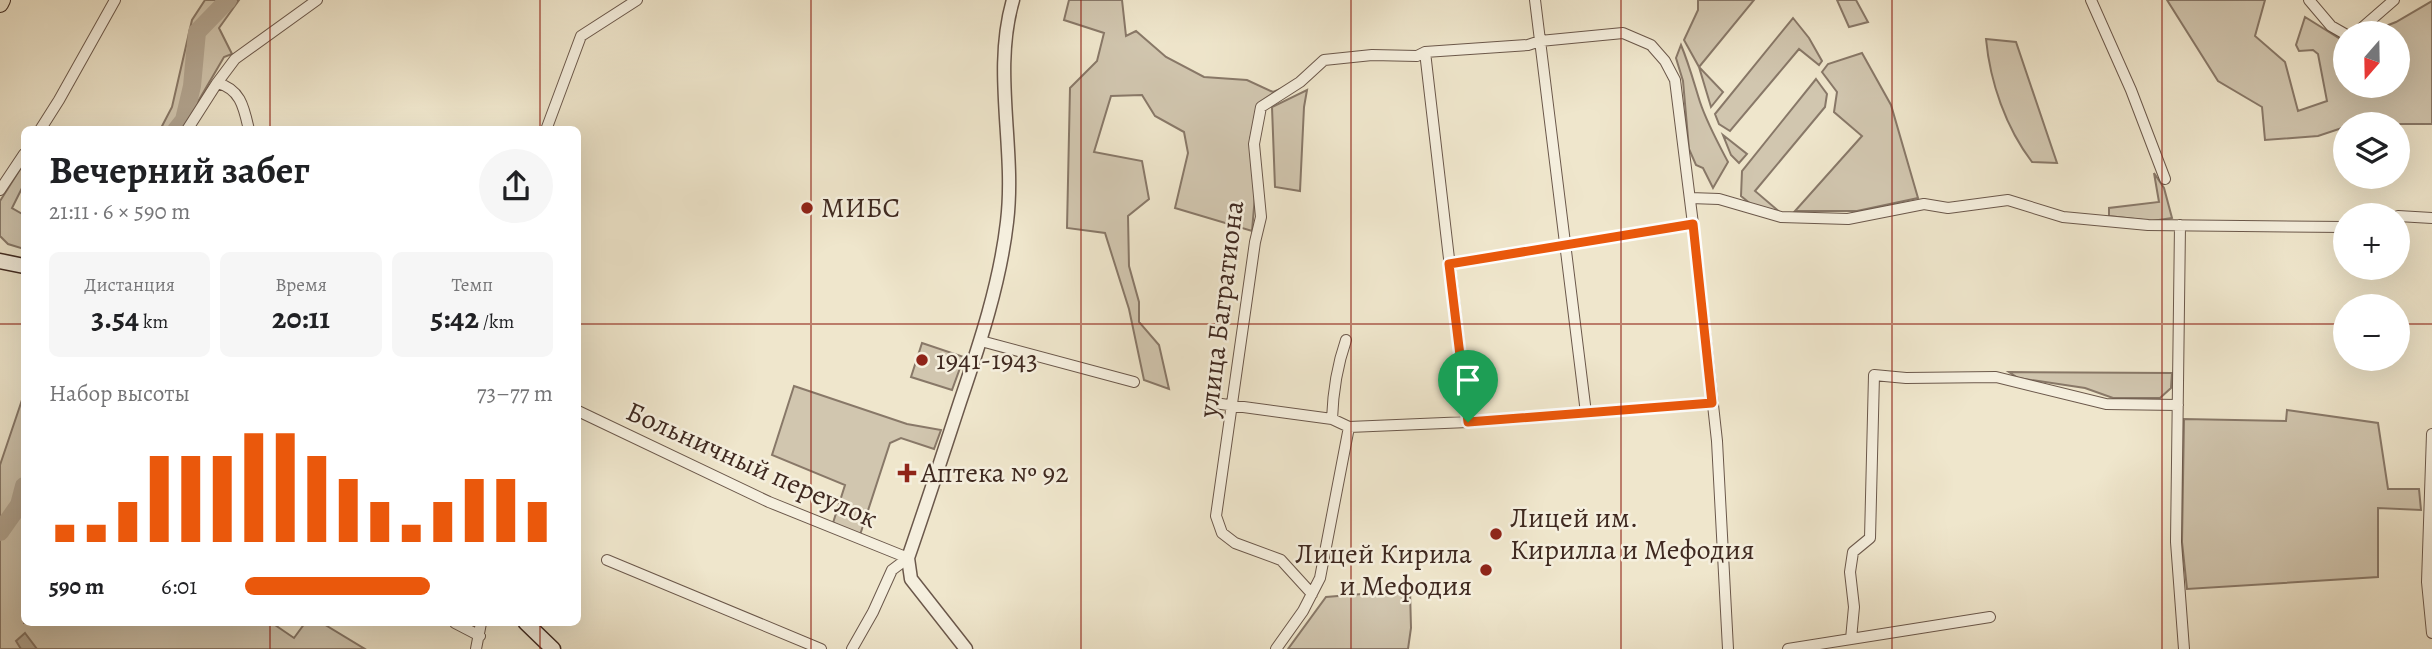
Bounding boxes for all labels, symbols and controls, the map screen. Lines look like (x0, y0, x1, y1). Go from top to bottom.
north arrow (2333, 21, 2410, 98)
map controls (2333, 21, 2410, 371)
button: layers (2333, 112, 2410, 189)
text: Вечерний забег (49, 144, 310, 196)
button: share (479, 149, 553, 223)
place label: МИБС (821, 189, 900, 227)
text: 21:11 · 6 × 590 m (49, 196, 190, 227)
street label: улица Багратиона (1189, 198, 1253, 421)
marker: МИБС (799, 200, 815, 216)
button: + (2333, 203, 2410, 280)
text: Дистанция (84, 272, 175, 298)
text: Время (275, 272, 327, 298)
text: Темп (452, 272, 493, 298)
button: − (2333, 294, 2410, 371)
text: 3.54 (91, 298, 139, 338)
text: 20:11 (272, 298, 330, 338)
text: 5:42 (430, 298, 479, 338)
text: km (139, 309, 168, 335)
text: /km (479, 309, 514, 335)
place label: 1941-1943 (936, 341, 1038, 379)
pin (1438, 350, 1498, 422)
marker: 1941-1943 (914, 352, 930, 368)
icon: arrive (1449, 361, 1487, 399)
text: Набор высоты (49, 378, 190, 409)
text: 73–77 m (477, 378, 553, 409)
street label: Больничный переулок (620, 392, 884, 538)
place label: Аптека № 92 (920, 454, 1069, 492)
marker: Аптека № 92 (899, 465, 915, 481)
place label: Лицей им. Кирилла и Мефодия (1510, 499, 1754, 569)
marker: Лицей им. Кирилла и Мефодия (1488, 526, 1504, 542)
place label: Лицей Кирила и Мефодия (1295, 535, 1472, 605)
marker: Лицей Кирила и Мефодия (1478, 562, 1494, 578)
text: 590 m (49, 571, 104, 602)
text: 6:01 (161, 571, 197, 602)

